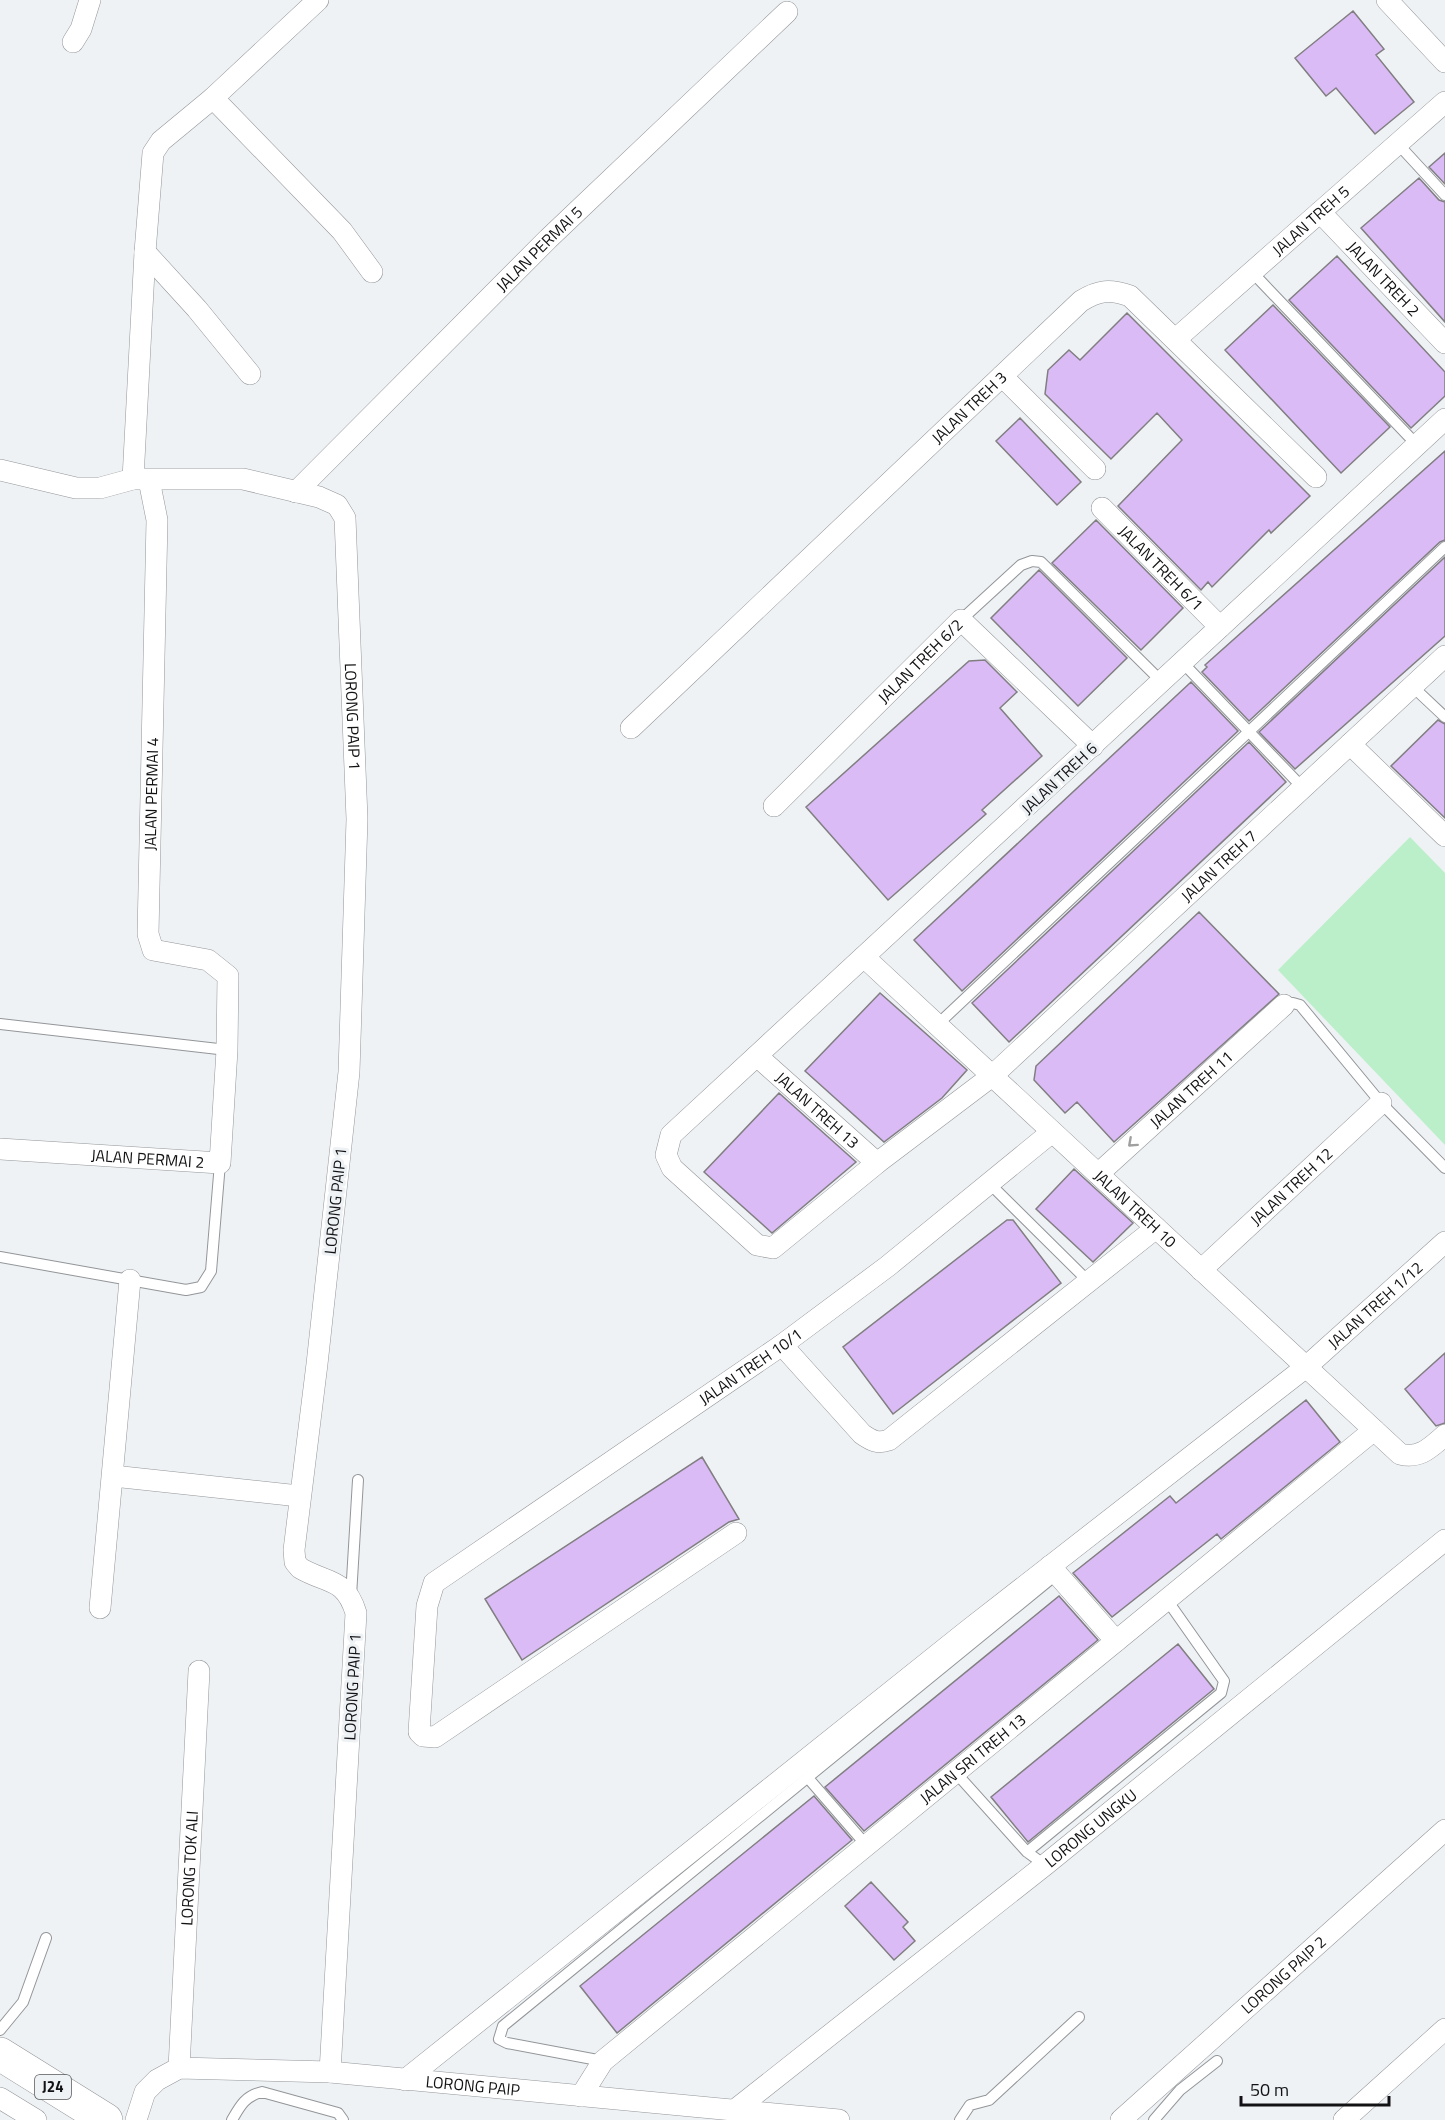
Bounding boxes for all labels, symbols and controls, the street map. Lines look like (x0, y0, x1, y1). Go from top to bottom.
street label: JALAN TREH 5 (1267, 180, 1355, 261)
street label: JALAN PERMAI 5 (490, 200, 588, 297)
street label: JALAN TREH 2 (1342, 235, 1425, 322)
street label: JALAN TREH 3 (926, 365, 1012, 449)
street label: JALAN TREH 6/1 (1113, 520, 1209, 616)
street label: JALAN TREH 6/2 (872, 613, 968, 709)
street label: LORONG PAIP 1 (339, 663, 367, 770)
street label: JALAN TREH 6 (1016, 736, 1102, 820)
street label: JALAN PERMAI 4 (138, 737, 164, 851)
street label: JALAN TREH 7 (1175, 824, 1262, 907)
street label: JALAN TREH 11 (1144, 1045, 1238, 1134)
street label: JALAN TREH 13 (770, 1066, 865, 1154)
one-way arrow (1128, 1136, 1139, 1147)
street label: JALAN TREH 12 (1244, 1142, 1338, 1231)
street label: JALAN PERMAI 2 (90, 1143, 205, 1174)
street label: LORONG PAIP 1 (317, 1147, 353, 1255)
street label: JALAN TREH 10 (1089, 1164, 1182, 1253)
street label: JALAN TREH 1/12 (1322, 1256, 1428, 1354)
street label: JALAN TREH 10/1 (694, 1322, 807, 1411)
street label: LORONG PAIP 1 (337, 1633, 367, 1741)
street label: JALAN SRI TREH 13 (914, 1708, 1031, 1809)
street label: LORONG UNGKU (1039, 1783, 1142, 1873)
street label: LORONG TOK ALI (174, 1810, 204, 1926)
street label: LORONG PAIP 2 (1236, 1930, 1331, 2019)
street label: LORONG PAIP (425, 2069, 521, 2102)
scale bar (1241, 2069, 1390, 2107)
road number: J24 (35, 2075, 71, 2099)
text: 50 m (1250, 2076, 1289, 2103)

